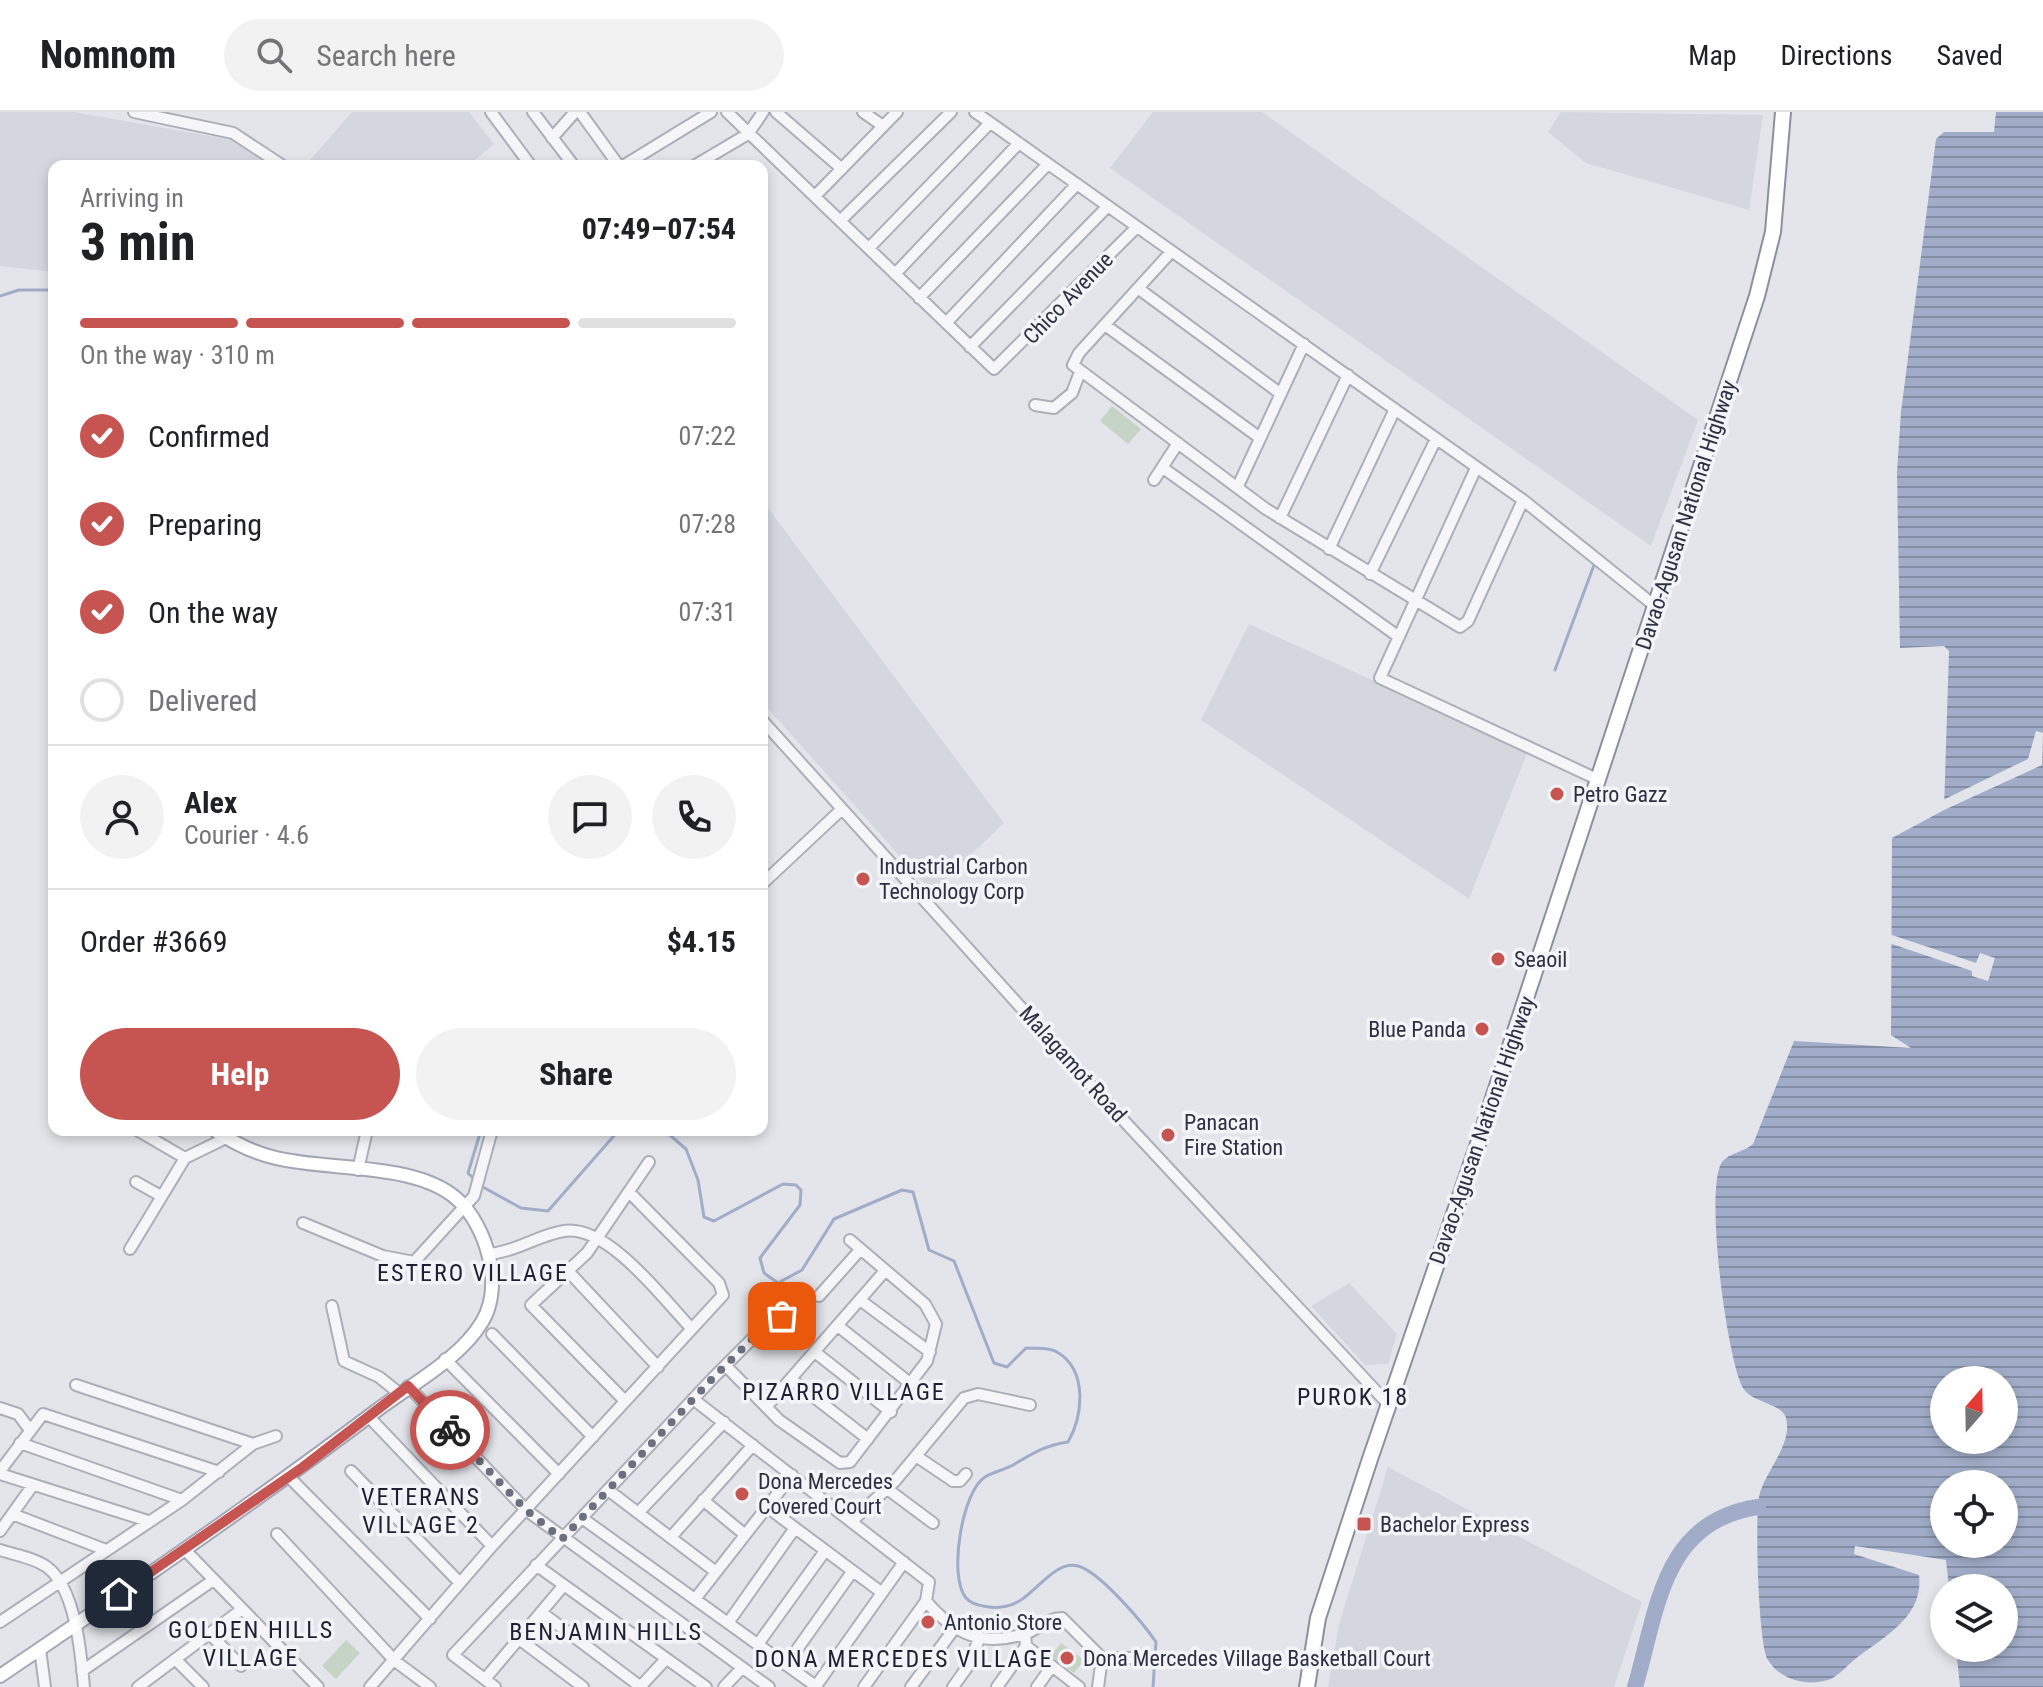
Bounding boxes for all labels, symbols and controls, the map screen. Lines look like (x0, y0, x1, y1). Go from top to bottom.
search box (224, 19, 784, 91)
text: Nomnom (40, 33, 176, 77)
icon: search (252, 33, 296, 77)
text: Search here (316, 38, 456, 73)
text: Map (1688, 39, 1737, 72)
text: Directions (1781, 39, 1892, 72)
text: Saved (1936, 39, 2003, 72)
text: Arriving in (80, 183, 184, 213)
text: 07:49–07:54 (582, 211, 736, 246)
text: 3 min (80, 212, 196, 273)
street label: Chico Avenue (1018, 247, 1118, 349)
text: On the way · 310 m (80, 340, 275, 370)
street label: Davao-Agusan National Highway (1631, 377, 1741, 653)
icon: check (80, 414, 124, 458)
text: Confirmed (148, 419, 270, 454)
text: 07:22 (679, 421, 736, 451)
icon: check (80, 502, 124, 546)
text: Preparing (148, 507, 262, 542)
text: 07:28 (679, 509, 736, 539)
icon: check (80, 590, 124, 634)
text: On the way (148, 595, 278, 630)
text: 07:31 (679, 597, 736, 627)
text: Delivered (148, 683, 257, 718)
button: person (80, 775, 164, 859)
button: chat (548, 775, 632, 859)
button: phone (652, 775, 736, 859)
place label: Petro Gazz (1573, 782, 1667, 807)
text: Alex (184, 785, 237, 820)
marker: Petro Gazz (1548, 785, 1566, 803)
text: Courier · 4.6 (184, 820, 309, 850)
place label: Industrial Carbon Technology Corp (879, 854, 1028, 904)
marker: Industrial Carbon Technology Corp (854, 870, 872, 888)
text: Order #3669 (80, 924, 228, 959)
text: $4.15 (667, 924, 736, 959)
place label: Seaoil (1514, 947, 1567, 972)
marker: Seaoil (1489, 950, 1507, 968)
street label: Davao-Agusan National Highway (1424, 993, 1540, 1267)
street label: Malagamot Road (1014, 1001, 1132, 1127)
place label: Blue Panda (1368, 1017, 1466, 1042)
marker: Blue Panda (1473, 1020, 1491, 1038)
button: Help (80, 1028, 400, 1120)
button: Share (416, 1028, 736, 1120)
place label: Panacan Fire Station (1184, 1110, 1283, 1160)
marker: Panacan Fire Station (1159, 1126, 1177, 1144)
district label: ESTERO VILLAGE (377, 1259, 569, 1287)
pin (748, 1282, 816, 1350)
icon: bag (760, 1294, 804, 1338)
north arrow (1930, 1366, 2018, 1454)
map controls (1930, 1366, 2018, 1662)
district label: PIZARRO VILLAGE (742, 1378, 946, 1406)
district label: PUROK 18 (1297, 1383, 1409, 1411)
courier (410, 1390, 490, 1470)
icon: bike (428, 1408, 472, 1452)
place label: Dona Mercedes Covered Court (758, 1469, 893, 1519)
button: locate (1930, 1470, 2018, 1558)
district label: VETERANS VILLAGE 2 (361, 1483, 481, 1539)
marker: Dona Mercedes Covered Court (733, 1485, 751, 1503)
place label: Bachelor Express (1380, 1512, 1530, 1537)
marker: Bachelor Express (1355, 1515, 1373, 1533)
pin (85, 1560, 153, 1628)
icon: home (97, 1572, 141, 1616)
button: layers (1930, 1574, 2018, 1662)
place label: Antonio Store (944, 1610, 1062, 1635)
marker: Antonio Store (919, 1613, 937, 1631)
district label: GOLDEN HILLS VILLAGE (168, 1616, 334, 1672)
district label: BENJAMIN HILLS (509, 1618, 703, 1646)
district label: DONA MERCEDES VILLAGE (755, 1645, 1053, 1673)
place label: Dona Mercedes Village Basketball Court (1083, 1646, 1431, 1671)
marker: Dona Mercedes Village Basketball Court (1058, 1649, 1076, 1667)

